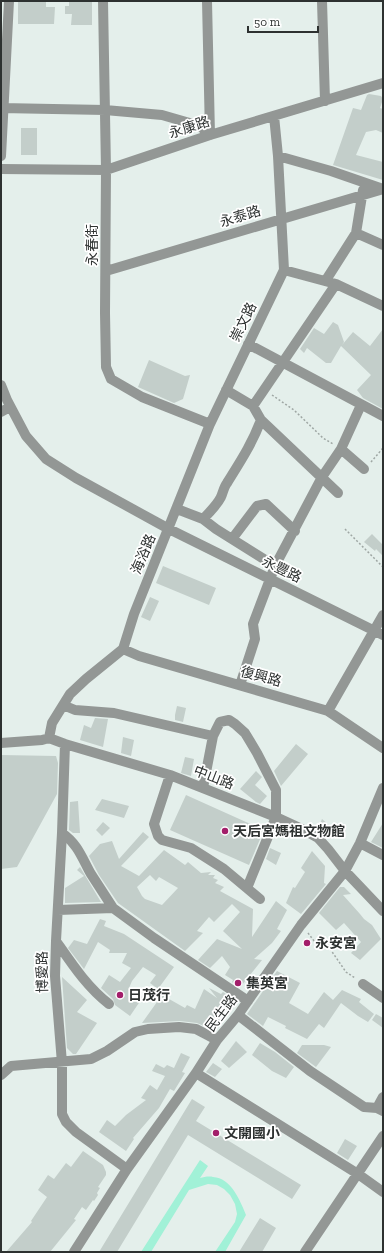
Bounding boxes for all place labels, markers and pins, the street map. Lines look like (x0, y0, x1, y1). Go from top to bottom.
place label: 天后宮媽祖文物館 (233, 823, 345, 840)
marker: 天后宮媽祖文物館 (220, 826, 230, 836)
place label: 永安宮 (315, 935, 357, 952)
marker: 永安宮 (302, 938, 312, 948)
place label: 集英宮 (246, 975, 288, 992)
marker: 集英宮 (233, 978, 243, 988)
place label: 日茂行 (128, 987, 170, 1004)
marker: 日茂行 (115, 990, 125, 1000)
place label: 文開國小 (224, 1125, 280, 1142)
marker: 文開國小 (211, 1128, 221, 1138)

